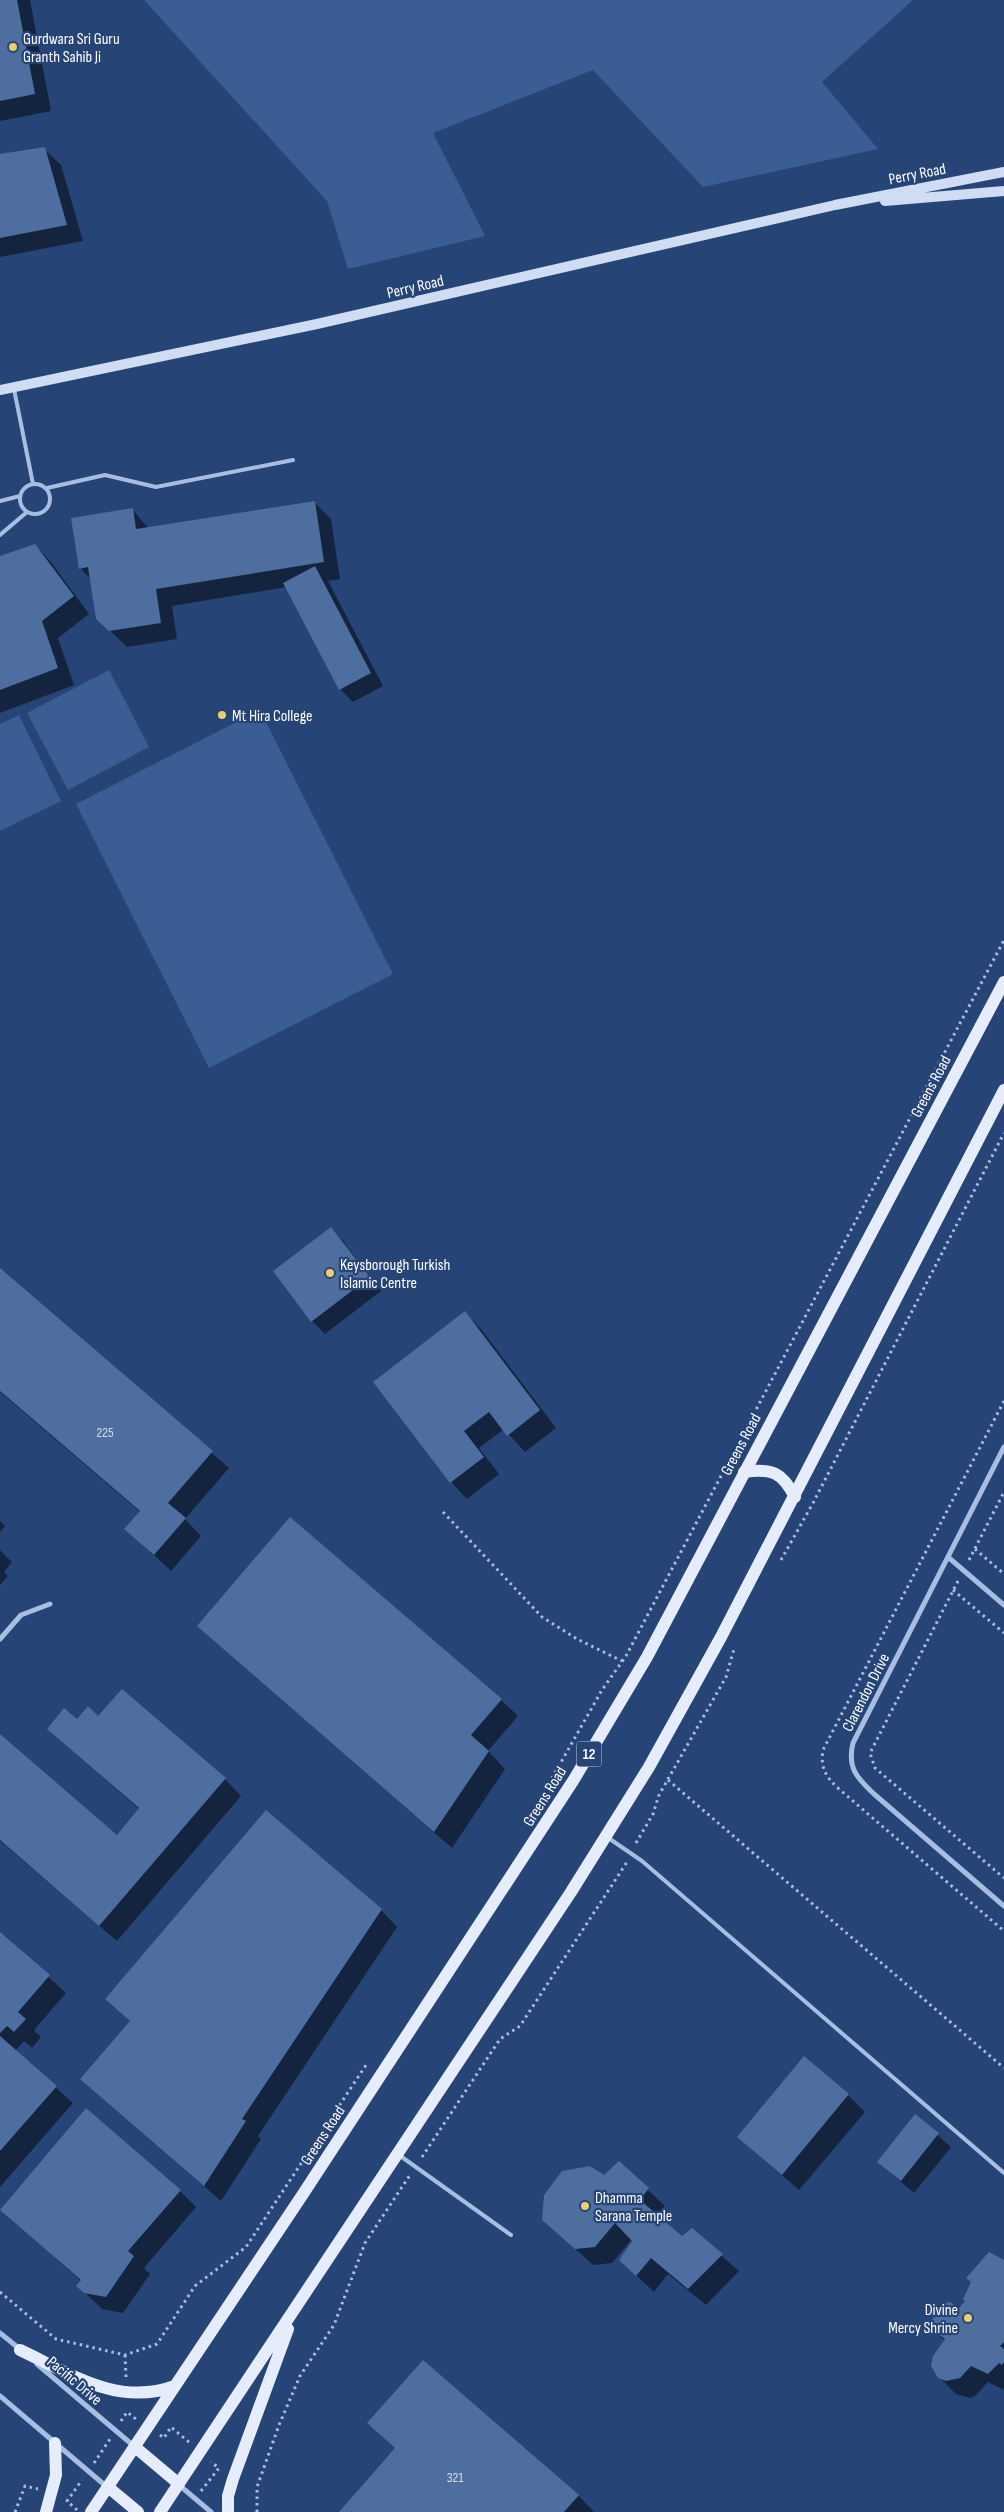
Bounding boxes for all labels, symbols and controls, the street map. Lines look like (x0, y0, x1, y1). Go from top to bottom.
place label: Gurdwara Sri Guru Granth Sahib Ji (23, 30, 120, 67)
marker: Gurdwara Sri Guru Granth Sahib Ji (7, 41, 19, 53)
street label: Perry Road (887, 160, 948, 189)
street label: Perry Road (385, 272, 446, 303)
place label: Mt Hira College (232, 707, 312, 726)
marker: Mt Hira College (216, 709, 228, 721)
street label: Greens Road (907, 1053, 955, 1121)
place label: Keysborough Turkish Islamic Centre (340, 1256, 450, 1293)
marker: Keysborough Turkish Islamic Centre (324, 1267, 336, 1279)
street label: Greens Road (717, 1411, 765, 1479)
house number: 225 (96, 1424, 114, 1441)
street label: Clarendon Drive (839, 1650, 894, 1735)
road number: 12 (576, 1742, 602, 1766)
street label: Greens Road (519, 1763, 571, 1830)
street label: Greens Road (297, 2103, 349, 2169)
place label: Dhamma Sarana Temple (595, 2189, 672, 2226)
marker: Dhamma Sarana Temple (579, 2200, 591, 2212)
place label: Divine Mercy Shrine (888, 2301, 958, 2338)
marker: Divine Mercy Shrine (962, 2312, 974, 2324)
street label: Pacific Drive (43, 2353, 105, 2410)
house number: 321 (447, 2469, 463, 2486)

